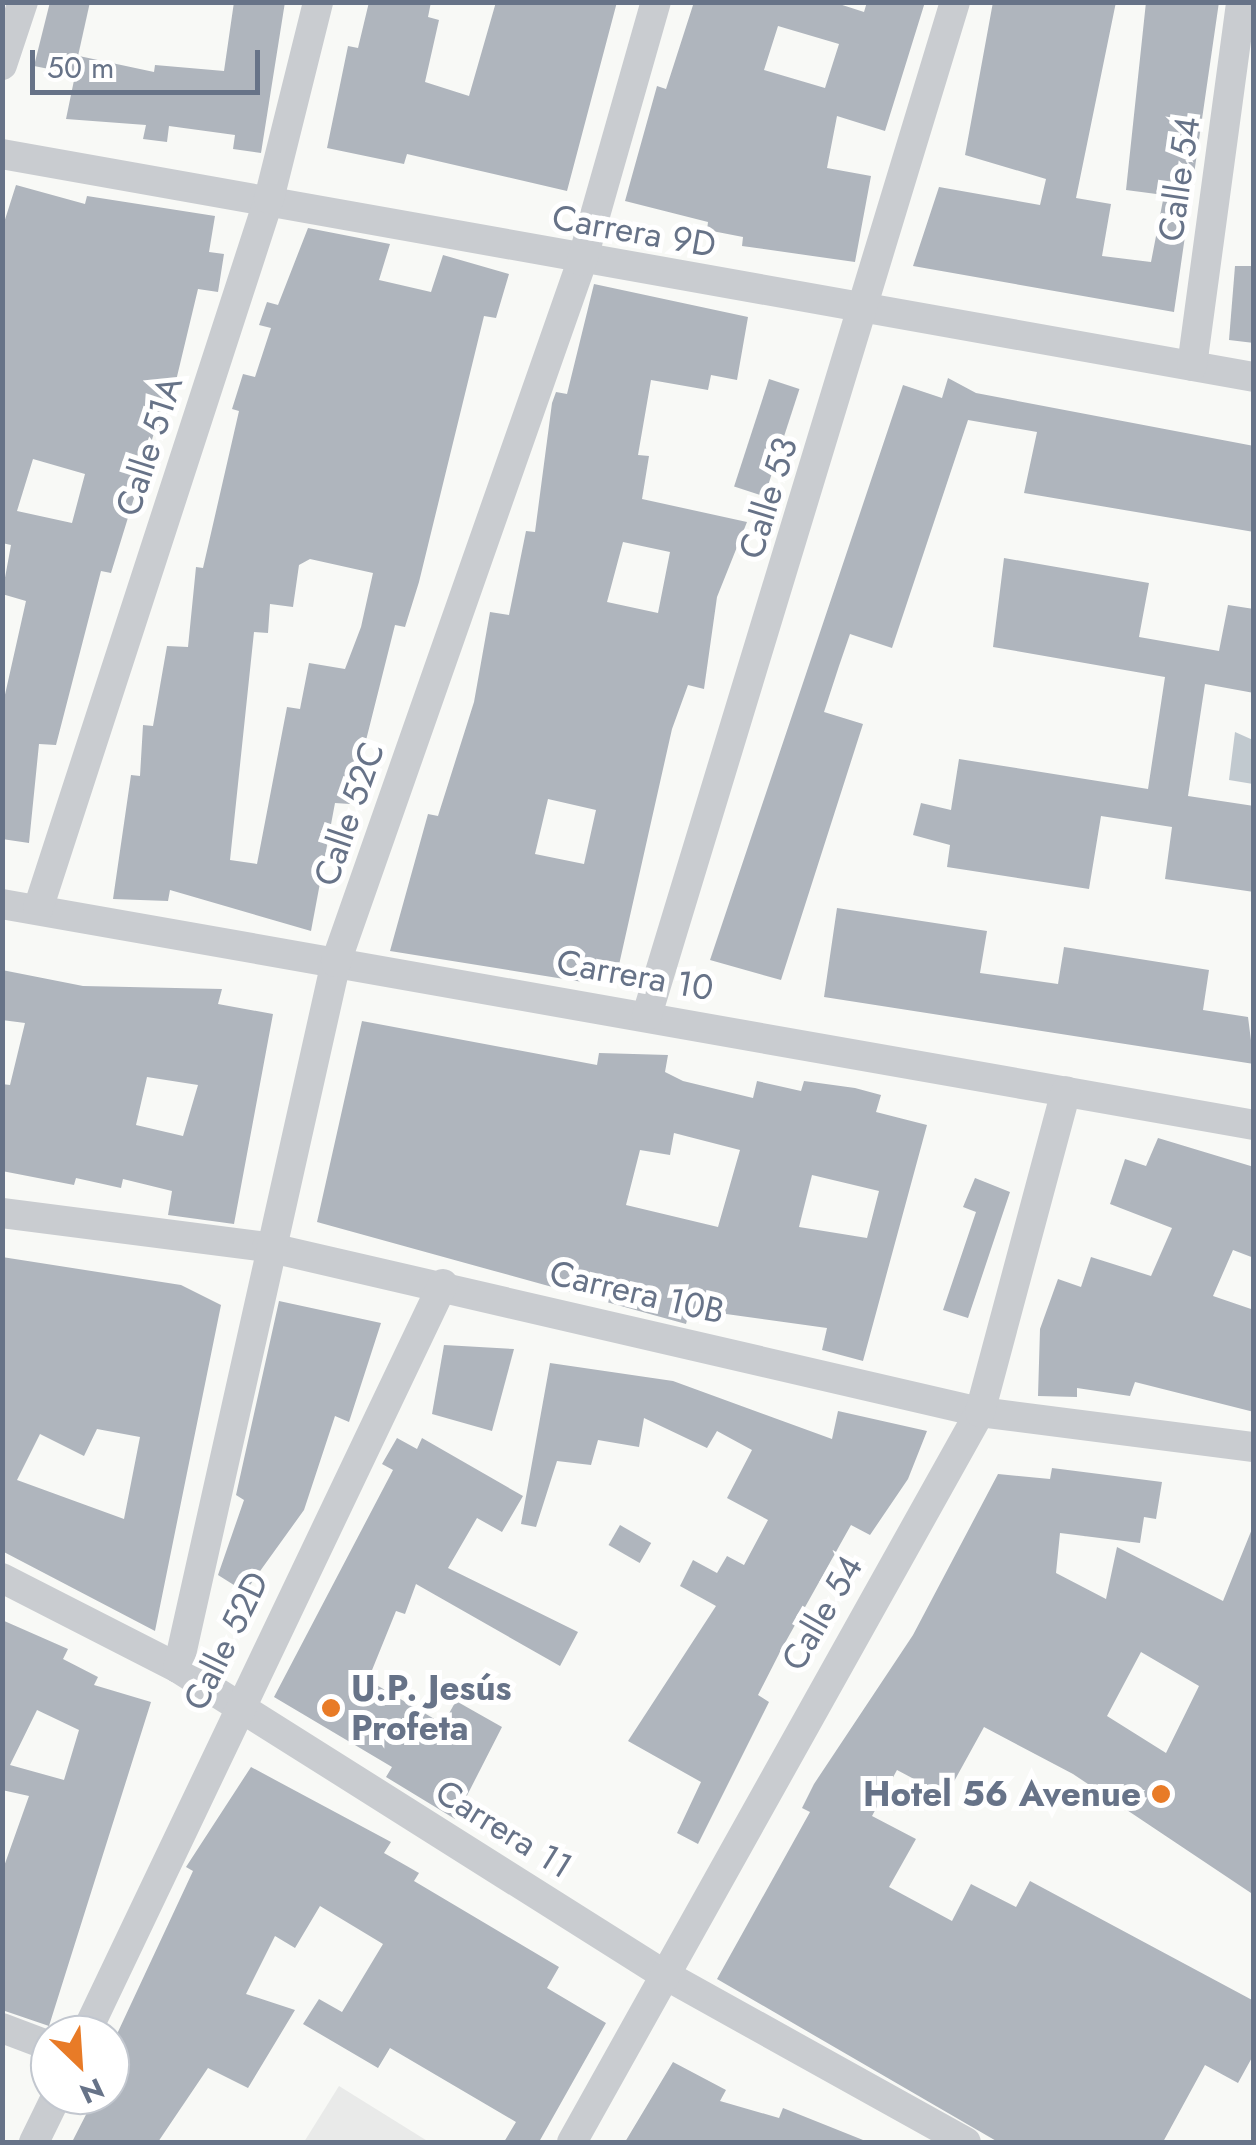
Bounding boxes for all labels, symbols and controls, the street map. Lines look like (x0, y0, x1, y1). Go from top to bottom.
scale bar (35, 30, 265, 92)
text: 50 m (47, 46, 114, 89)
street label: Calle 54 (1149, 114, 1209, 244)
street label: Carrera 9D (549, 196, 719, 266)
street label: Calle 51A (107, 371, 191, 521)
street label: Calle 53 (730, 432, 806, 564)
street label: Calle 52C (305, 737, 393, 891)
street label: Carrera 10 (553, 941, 717, 1009)
street label: Carrera 10B (546, 1252, 728, 1332)
street label: Calle 54 (772, 1548, 872, 1678)
street label: Calle 52D (174, 1565, 278, 1717)
place label: U.P. Jesús Profeta (351, 1667, 512, 1749)
marker: U.P. Jesús Profeta (320, 1697, 342, 1719)
street label: Carrera 11 (428, 1771, 580, 1887)
place label: Hotel 56 Avenue (863, 1773, 1141, 1815)
marker: Hotel 56 Avenue (1150, 1783, 1172, 1805)
north arrow (30, 2015, 130, 2115)
text: N (73, 2068, 111, 2114)

